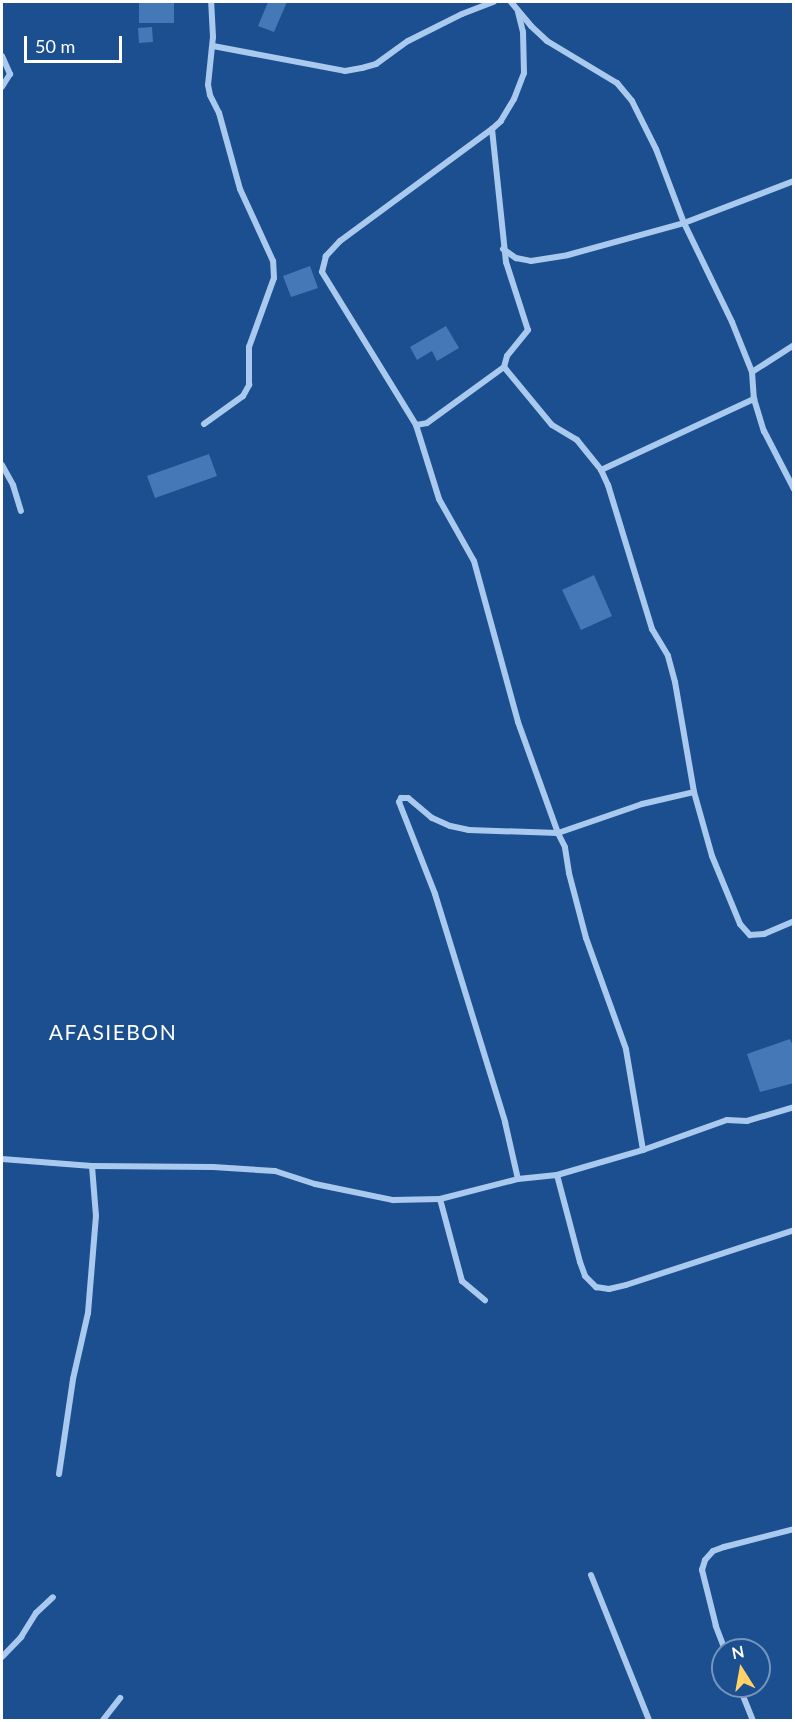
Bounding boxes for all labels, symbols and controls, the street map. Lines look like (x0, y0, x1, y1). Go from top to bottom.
scale bar (27, 24, 124, 62)
text: 50 m (35, 35, 75, 57)
district label: AFASIEBON (49, 1019, 177, 1045)
north arrow (711, 1638, 771, 1698)
text: N (730, 1641, 746, 1662)

